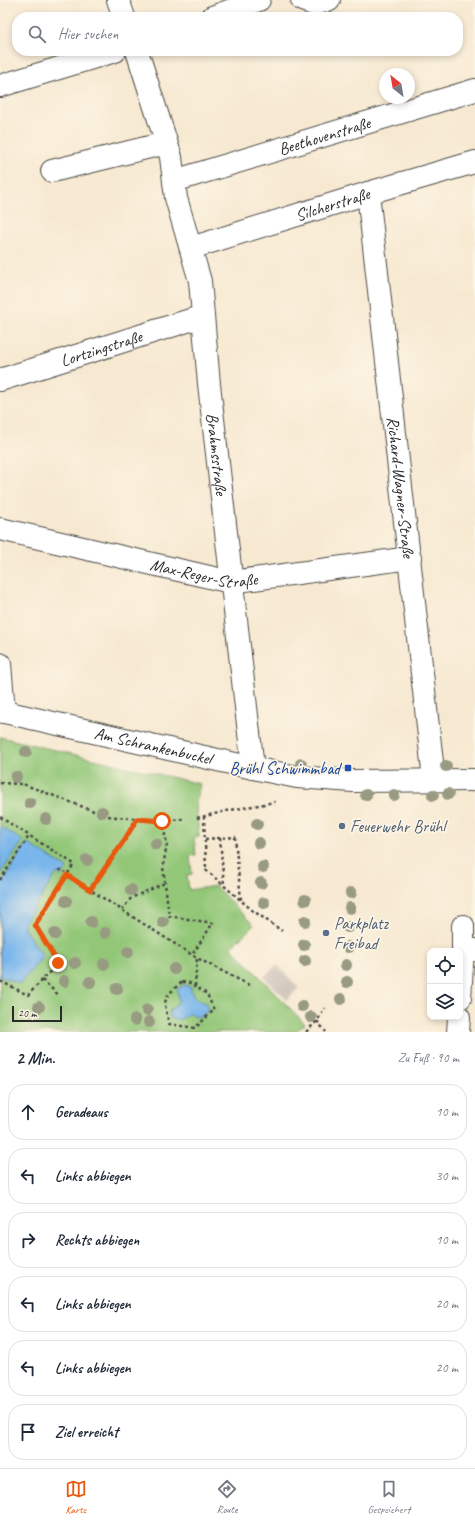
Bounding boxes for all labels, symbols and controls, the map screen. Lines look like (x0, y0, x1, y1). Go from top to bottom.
search box (12, 12, 463, 56)
icon: search (26, 23, 48, 45)
text: Hier suchen (58, 25, 118, 44)
north arrow (379, 68, 415, 104)
street label: Beethovenstraße (276, 112, 374, 160)
street label: Silcherstraße (293, 183, 374, 226)
street label: Lortzingstraße (58, 325, 146, 371)
street label: Brahmsstraße (201, 412, 232, 498)
street label: Richard-Wagner-Straße (382, 415, 419, 560)
street label: Max-Reger-Straße (148, 554, 260, 593)
street label: Am Schrankenbuckel (92, 723, 217, 770)
place label: Brühl Schwimmbad (229, 758, 342, 779)
marker: Brühl Schwimmbad (343, 763, 353, 773)
route start (153, 812, 171, 830)
place label: Feuerwehr Brühl (350, 816, 448, 837)
marker: Feuerwehr Brühl (337, 821, 347, 831)
place label: Parkplatz Freibad (334, 913, 390, 954)
marker: Parkplatz Freibad (321, 928, 331, 938)
map controls (427, 948, 463, 1020)
button: locate (427, 948, 463, 984)
route end (49, 954, 67, 972)
button: layers (427, 984, 463, 1020)
scale bar (12, 1004, 62, 1023)
text: 20 m (18, 1006, 37, 1020)
text: 2 Min. (16, 1048, 55, 1069)
text: Zu Fuß · 90 m (398, 1050, 459, 1066)
icon: ahead (17, 1101, 39, 1123)
text: Geradeaus (55, 1103, 108, 1122)
text: 10 m (436, 1104, 458, 1120)
icon: left (17, 1165, 39, 1187)
text: Links abbiegen (55, 1167, 131, 1186)
text: 30 m (436, 1168, 458, 1184)
icon: right (17, 1229, 39, 1251)
text: Rechts abbiegen (55, 1231, 139, 1250)
text: 10 m (436, 1232, 458, 1248)
icon: left (17, 1293, 39, 1315)
text: Links abbiegen (55, 1295, 131, 1314)
text: 20 m (436, 1296, 458, 1312)
icon: left (17, 1357, 39, 1379)
text: Links abbiegen (55, 1359, 131, 1378)
text: 20 m (436, 1360, 458, 1376)
icon: arrive (17, 1421, 39, 1443)
text: Ziel erreicht (55, 1423, 118, 1442)
tab: Karte (65, 1478, 87, 1516)
tab: Route (216, 1478, 238, 1516)
tab: Gespeichert (367, 1478, 410, 1516)

